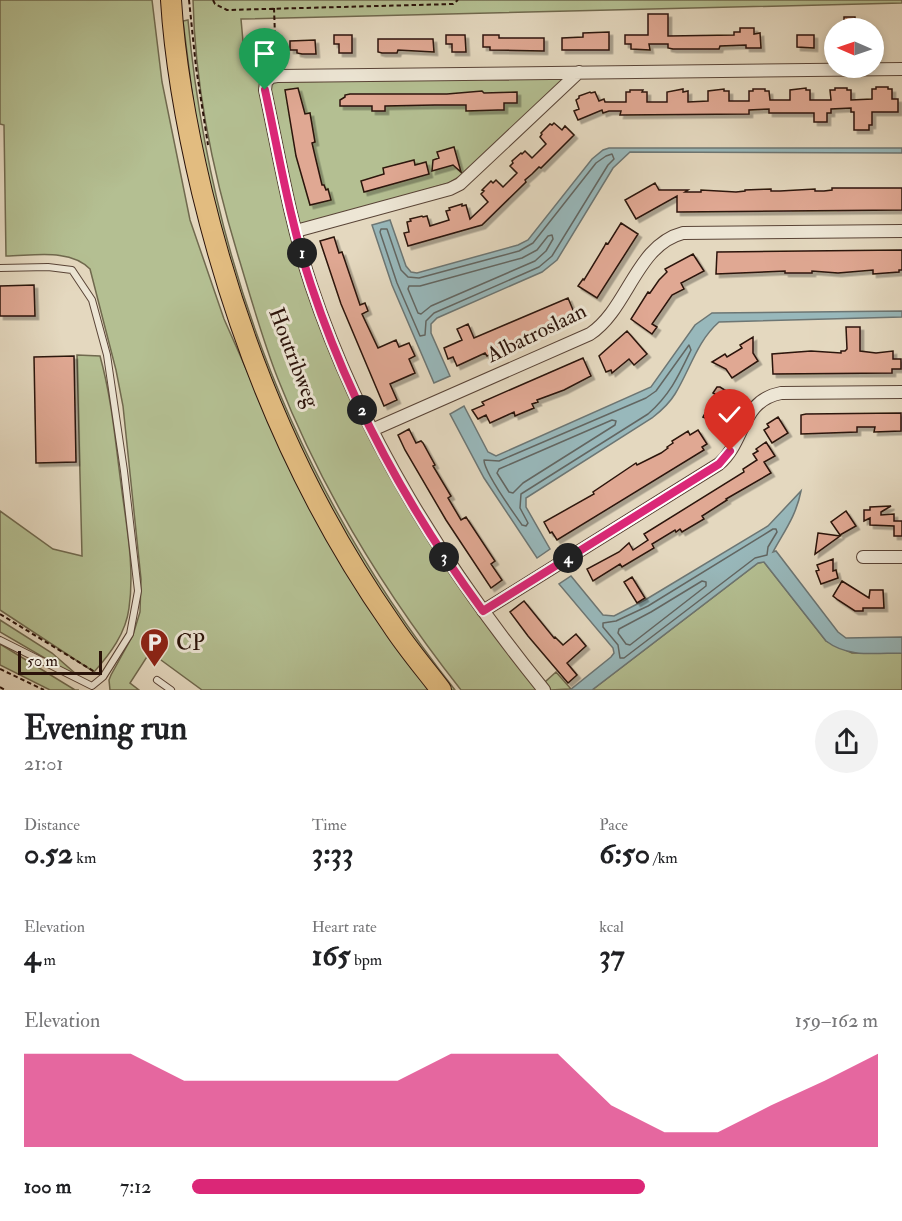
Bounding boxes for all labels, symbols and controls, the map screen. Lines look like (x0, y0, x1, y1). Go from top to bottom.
north arrow (824, 18, 884, 78)
map controls (824, 18, 884, 78)
pin (239, 28, 290, 90)
icon: arrive (248, 37, 281, 70)
pin: 1 (287, 238, 317, 268)
text: 1 (299, 243, 305, 263)
street label: Albatroslaan (481, 297, 591, 370)
street label: Houtribweg (262, 303, 326, 412)
pin (704, 389, 755, 451)
pin: 2 (347, 395, 377, 425)
icon: check (713, 398, 746, 431)
text: 2 (358, 400, 366, 420)
pin: 3 (429, 542, 459, 572)
pin: 4 (553, 543, 583, 573)
text: 3 (441, 547, 447, 567)
text: 4 (564, 548, 572, 568)
parking icon: CP (139, 626, 171, 668)
place label: CP (176, 629, 205, 657)
scale bar (18, 648, 102, 676)
text: 50 m (27, 651, 58, 671)
text: Evening run (24, 708, 187, 749)
button: share (815, 710, 878, 773)
text: 21:01 (24, 751, 64, 776)
text: Distance (24, 815, 80, 835)
text: Time (312, 815, 347, 835)
text: Pace (599, 815, 628, 835)
text: 0.52 (24, 835, 73, 872)
text: 3:33 (312, 835, 354, 872)
text: 6:50 (599, 835, 650, 872)
text: km (73, 848, 96, 868)
text: /km (650, 848, 678, 868)
text: Elevation (24, 917, 85, 937)
text: Heart rate (312, 917, 377, 937)
text: kcal (599, 917, 624, 937)
text: 4 (24, 937, 40, 974)
text: 165 (312, 937, 351, 974)
text: 37 (599, 937, 625, 974)
text: m (40, 950, 56, 970)
text: bpm (351, 950, 382, 970)
text: Elevation (24, 1008, 100, 1033)
text: 159–162 m (795, 1008, 878, 1033)
text: 100 m (24, 1174, 71, 1199)
text: 7:12 (120, 1174, 151, 1199)

